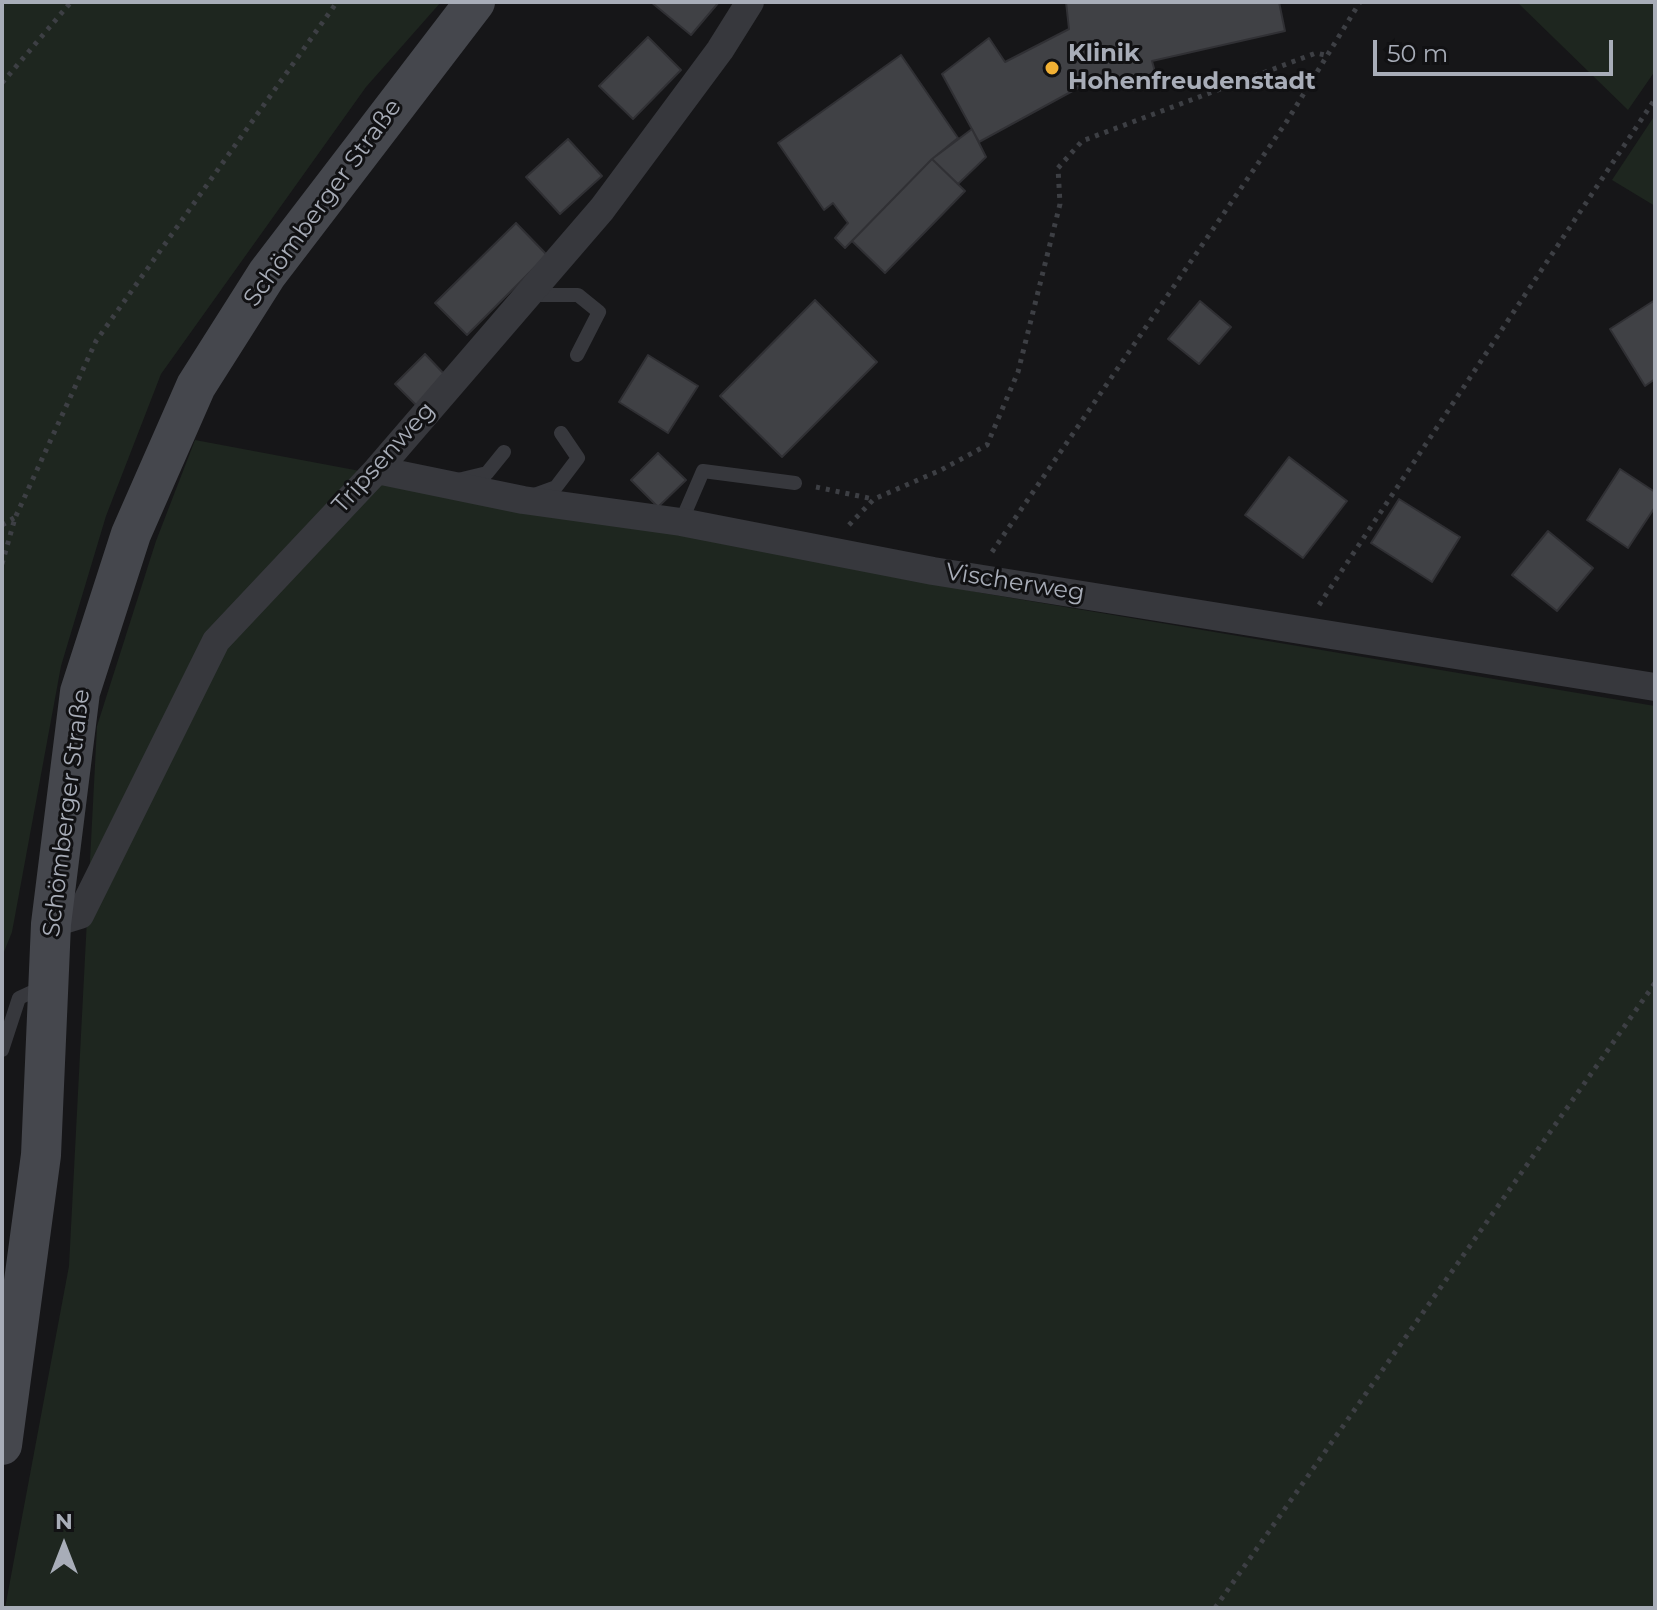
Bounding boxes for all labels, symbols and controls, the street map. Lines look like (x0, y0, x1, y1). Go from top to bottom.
scale bar (1377, 24, 1617, 74)
text: 50 m (1387, 39, 1448, 68)
place label: Klinik Hohenfreudenstadt (1068, 40, 1316, 96)
marker: Klinik Hohenfreudenstadt (1043, 59, 1061, 77)
street label: Schömberger Straße (238, 94, 408, 312)
street label: Tripsenweg (327, 397, 441, 519)
street label: Vischerweg (944, 558, 1086, 608)
street label: Schömberger Straße (37, 687, 97, 939)
north arrow (24, 1506, 104, 1586)
text: N (55, 1508, 73, 1535)

